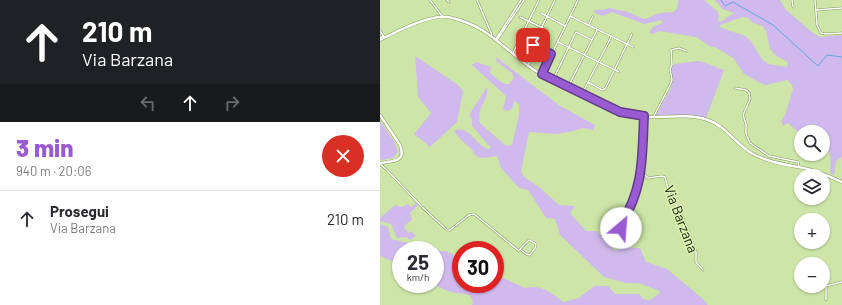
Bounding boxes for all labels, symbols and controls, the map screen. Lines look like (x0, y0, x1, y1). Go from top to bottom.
text: 210 m (82, 14, 152, 48)
icon: ahead (16, 16, 68, 68)
pin (516, 28, 550, 62)
icon: arrive (522, 34, 544, 56)
text: Via Barzana (82, 48, 173, 70)
icon: left (137, 92, 159, 114)
icon: ahead (179, 92, 201, 114)
icon: right (221, 92, 243, 114)
map controls (794, 125, 830, 293)
button: search (794, 125, 830, 161)
text: 3 min (16, 133, 73, 162)
button: close (322, 135, 364, 177)
text: 940 m · 20:06 (16, 163, 91, 179)
button: layers (794, 169, 830, 205)
street label: Via Barzana (661, 183, 702, 255)
text: Prosegui (50, 202, 109, 220)
position arrow (600, 207, 642, 249)
icon: ahead (16, 208, 38, 230)
text: 210 m (327, 210, 364, 228)
button: + (794, 213, 830, 249)
text: Via Barzana (50, 220, 116, 236)
speed limit sign: 30 (452, 241, 504, 293)
text: 25 (407, 250, 429, 274)
button: − (794, 257, 830, 293)
text: km/h (407, 271, 429, 283)

